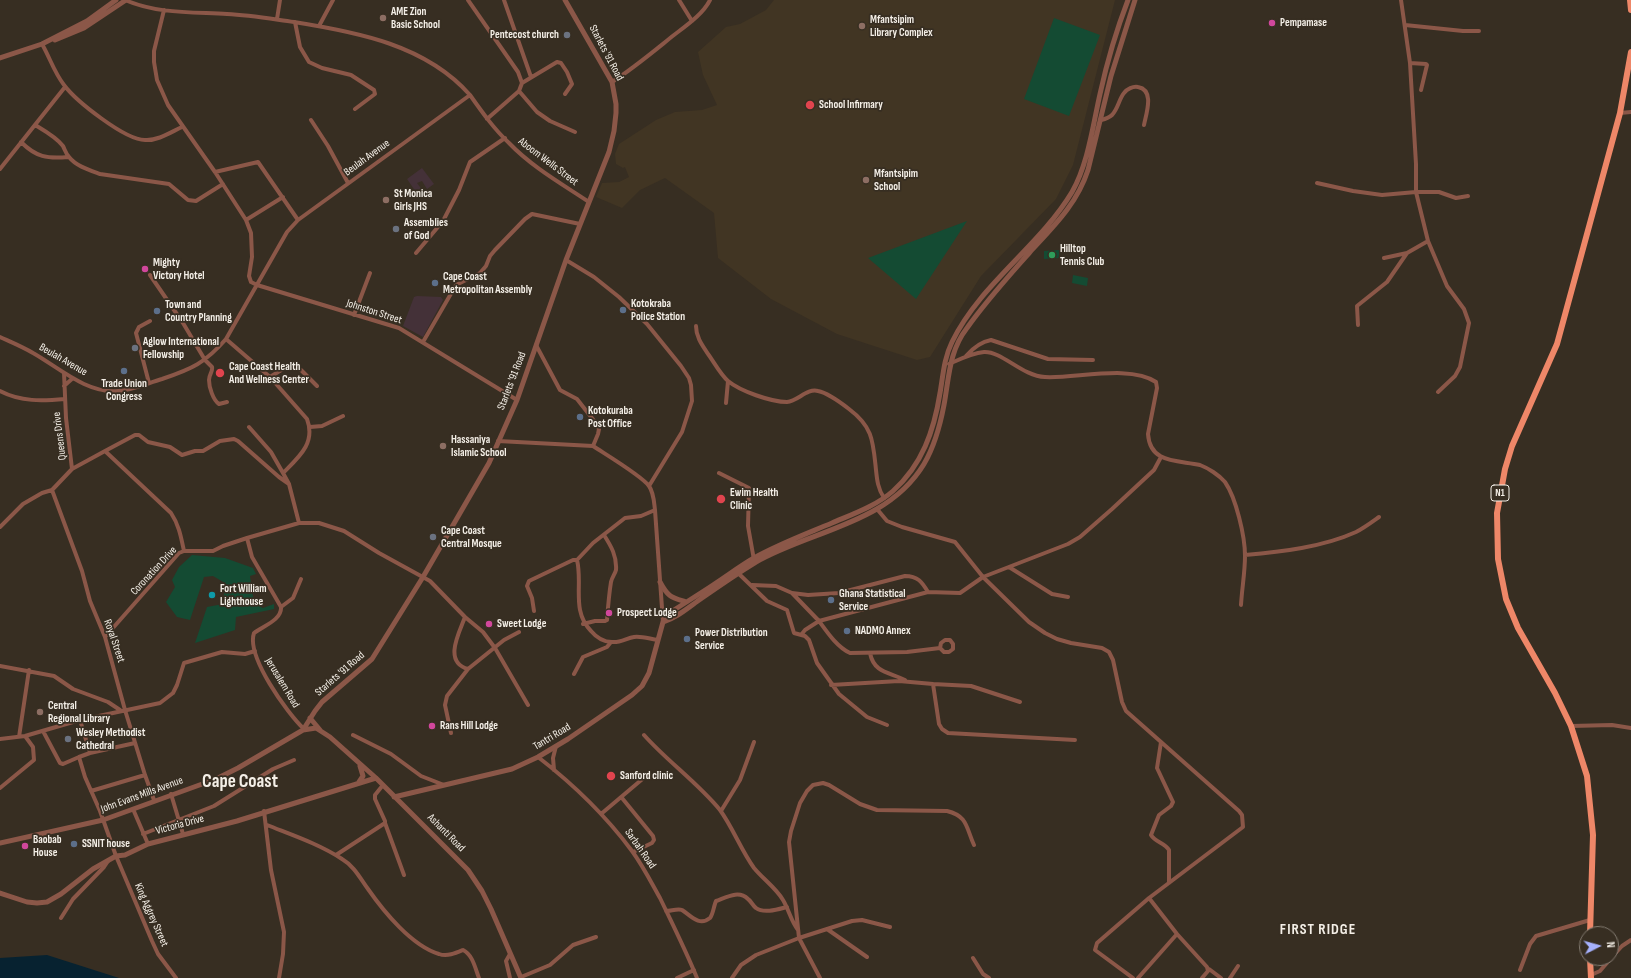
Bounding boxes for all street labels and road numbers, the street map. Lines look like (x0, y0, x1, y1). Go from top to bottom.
street label: Starlets '91 Road (586, 23, 626, 83)
street label: Aboom Wells Street (515, 135, 581, 189)
street label: Beulah Avenue (341, 137, 393, 179)
street label: Johnston Street (345, 297, 403, 327)
street label: Beulah Avenue (37, 341, 89, 379)
street label: Starlets '91 Road (495, 350, 529, 412)
street label: Queens Drive (50, 411, 70, 461)
road number: N1 (1491, 485, 1509, 501)
street label: Coronation Drive (128, 544, 180, 598)
street label: Royal Street (100, 618, 128, 664)
street label: Starlets '91 Road (313, 649, 367, 699)
street label: Jerusalem Road (262, 656, 302, 710)
street label: Tantri Road (531, 721, 573, 753)
street label: John Evans Mills Avenue (99, 774, 185, 816)
street label: Ashanti Road (424, 811, 468, 855)
street label: Victoria Drive (154, 812, 206, 838)
street label: Sarbah Road (621, 827, 659, 871)
street label: King Aggrey Street (131, 881, 171, 949)

